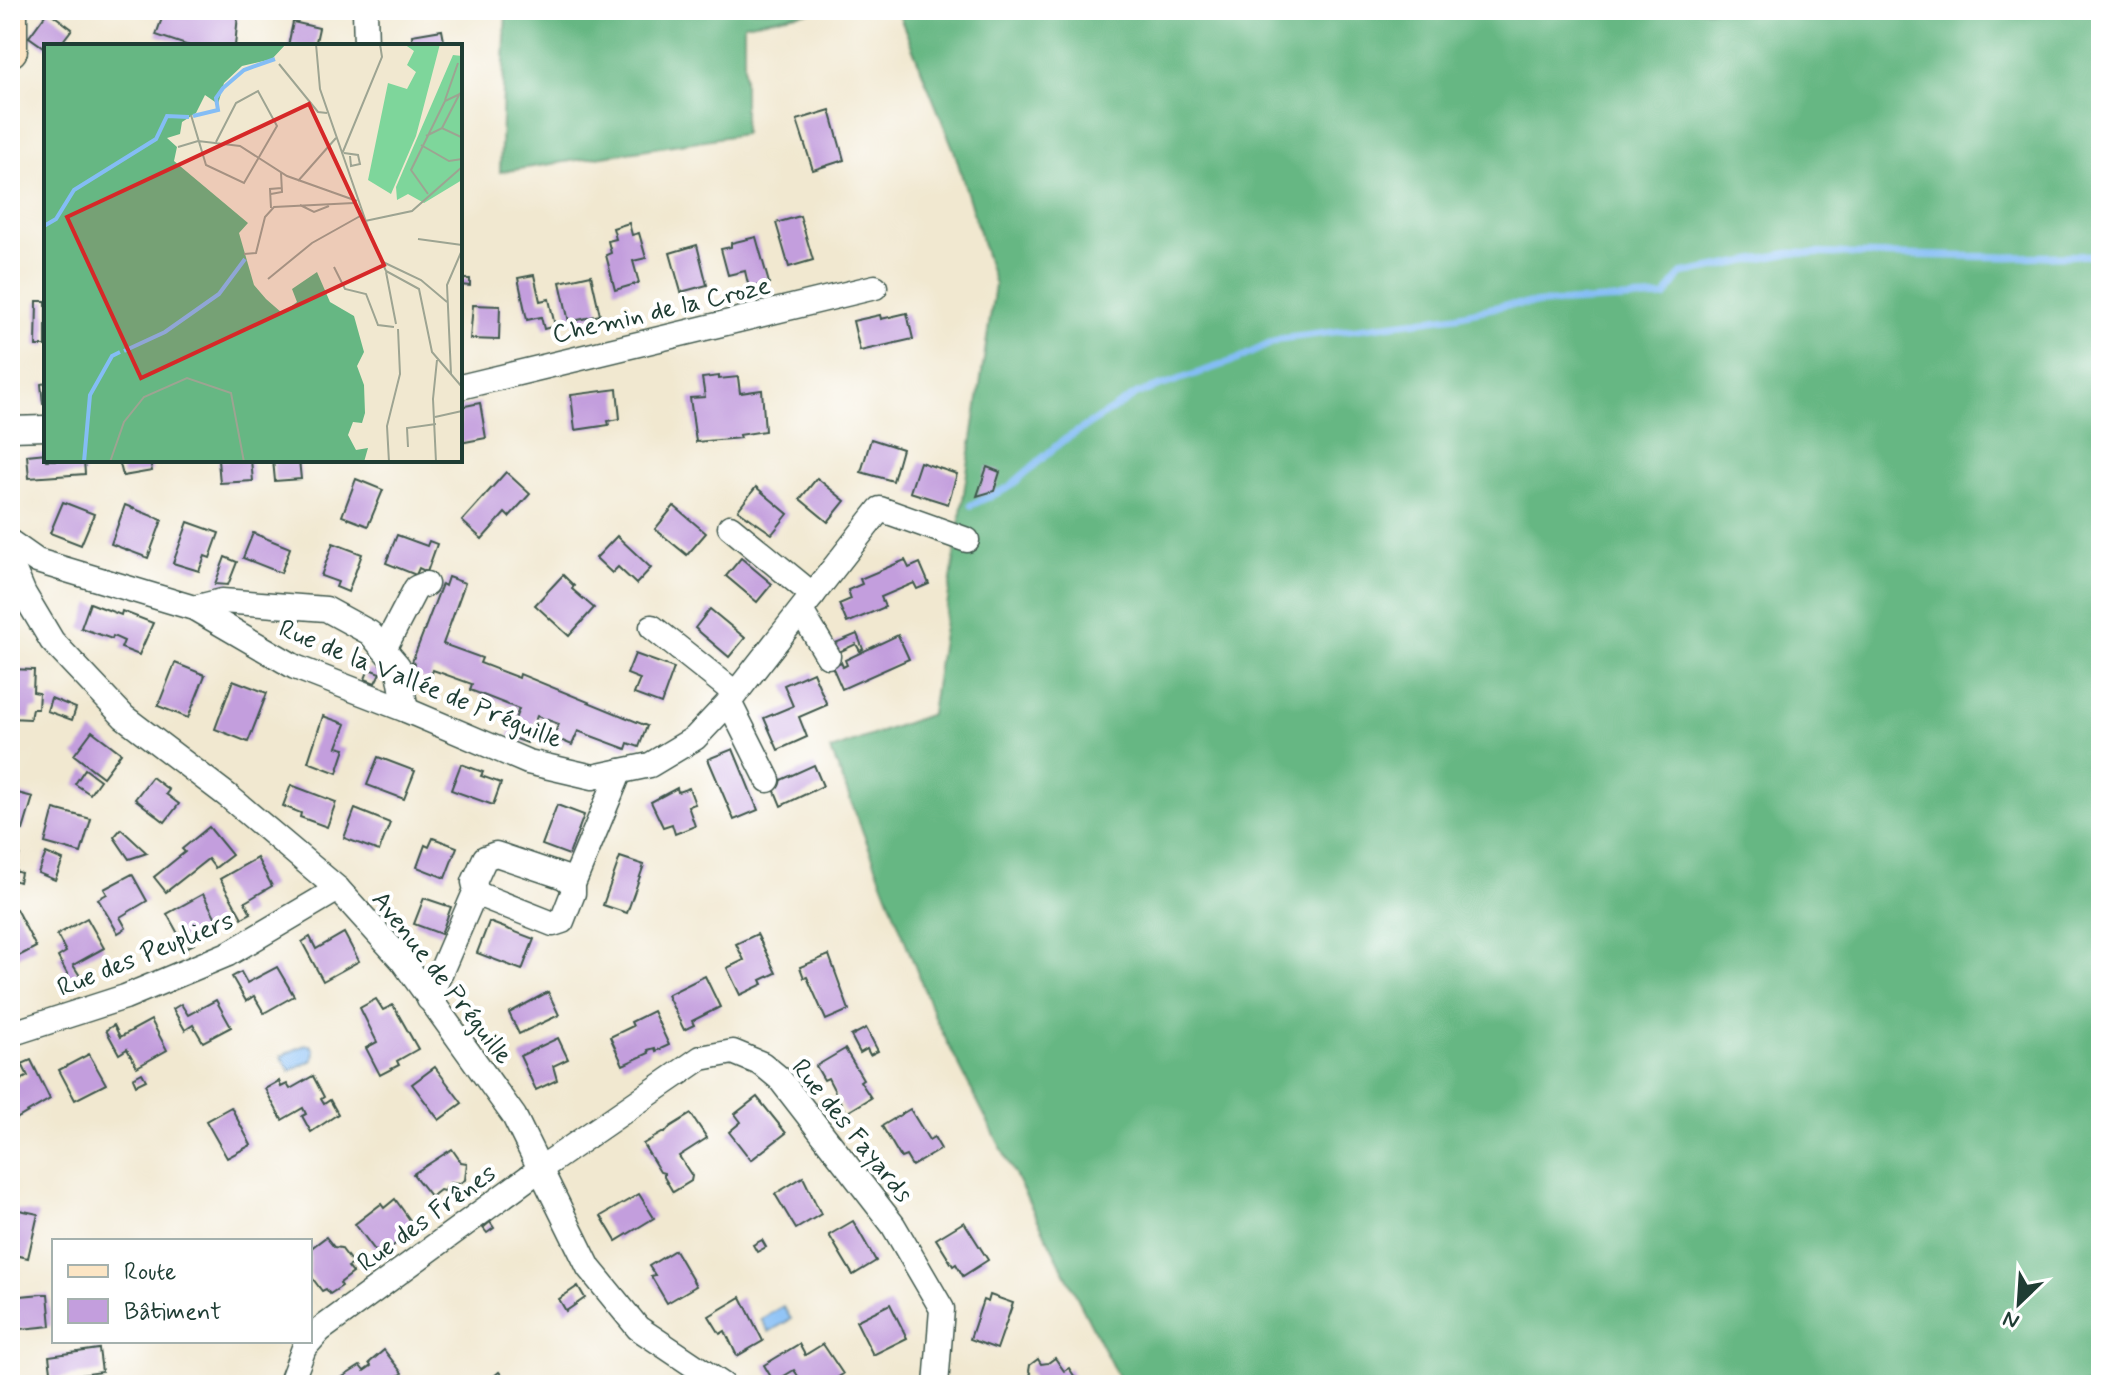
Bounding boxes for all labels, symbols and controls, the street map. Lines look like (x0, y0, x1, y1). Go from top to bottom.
inset map (44, 44, 462, 462)
street label: Chemin de la Croze (549, 269, 774, 353)
street label: Rue de la Vallée de Préguille (273, 612, 567, 757)
street label: Avenue de Préguille (363, 885, 520, 1072)
street label: Rue des Peupliers (53, 904, 239, 1006)
street label: Rue des Fayards (783, 1052, 920, 1210)
street label: Rue des Frênes (351, 1157, 503, 1281)
legend (52, 1239, 312, 1343)
text: Route (124, 1257, 176, 1288)
north arrow (1979, 1263, 2059, 1343)
text: Bâtiment (124, 1297, 222, 1328)
text: N (1999, 1304, 2024, 1335)

